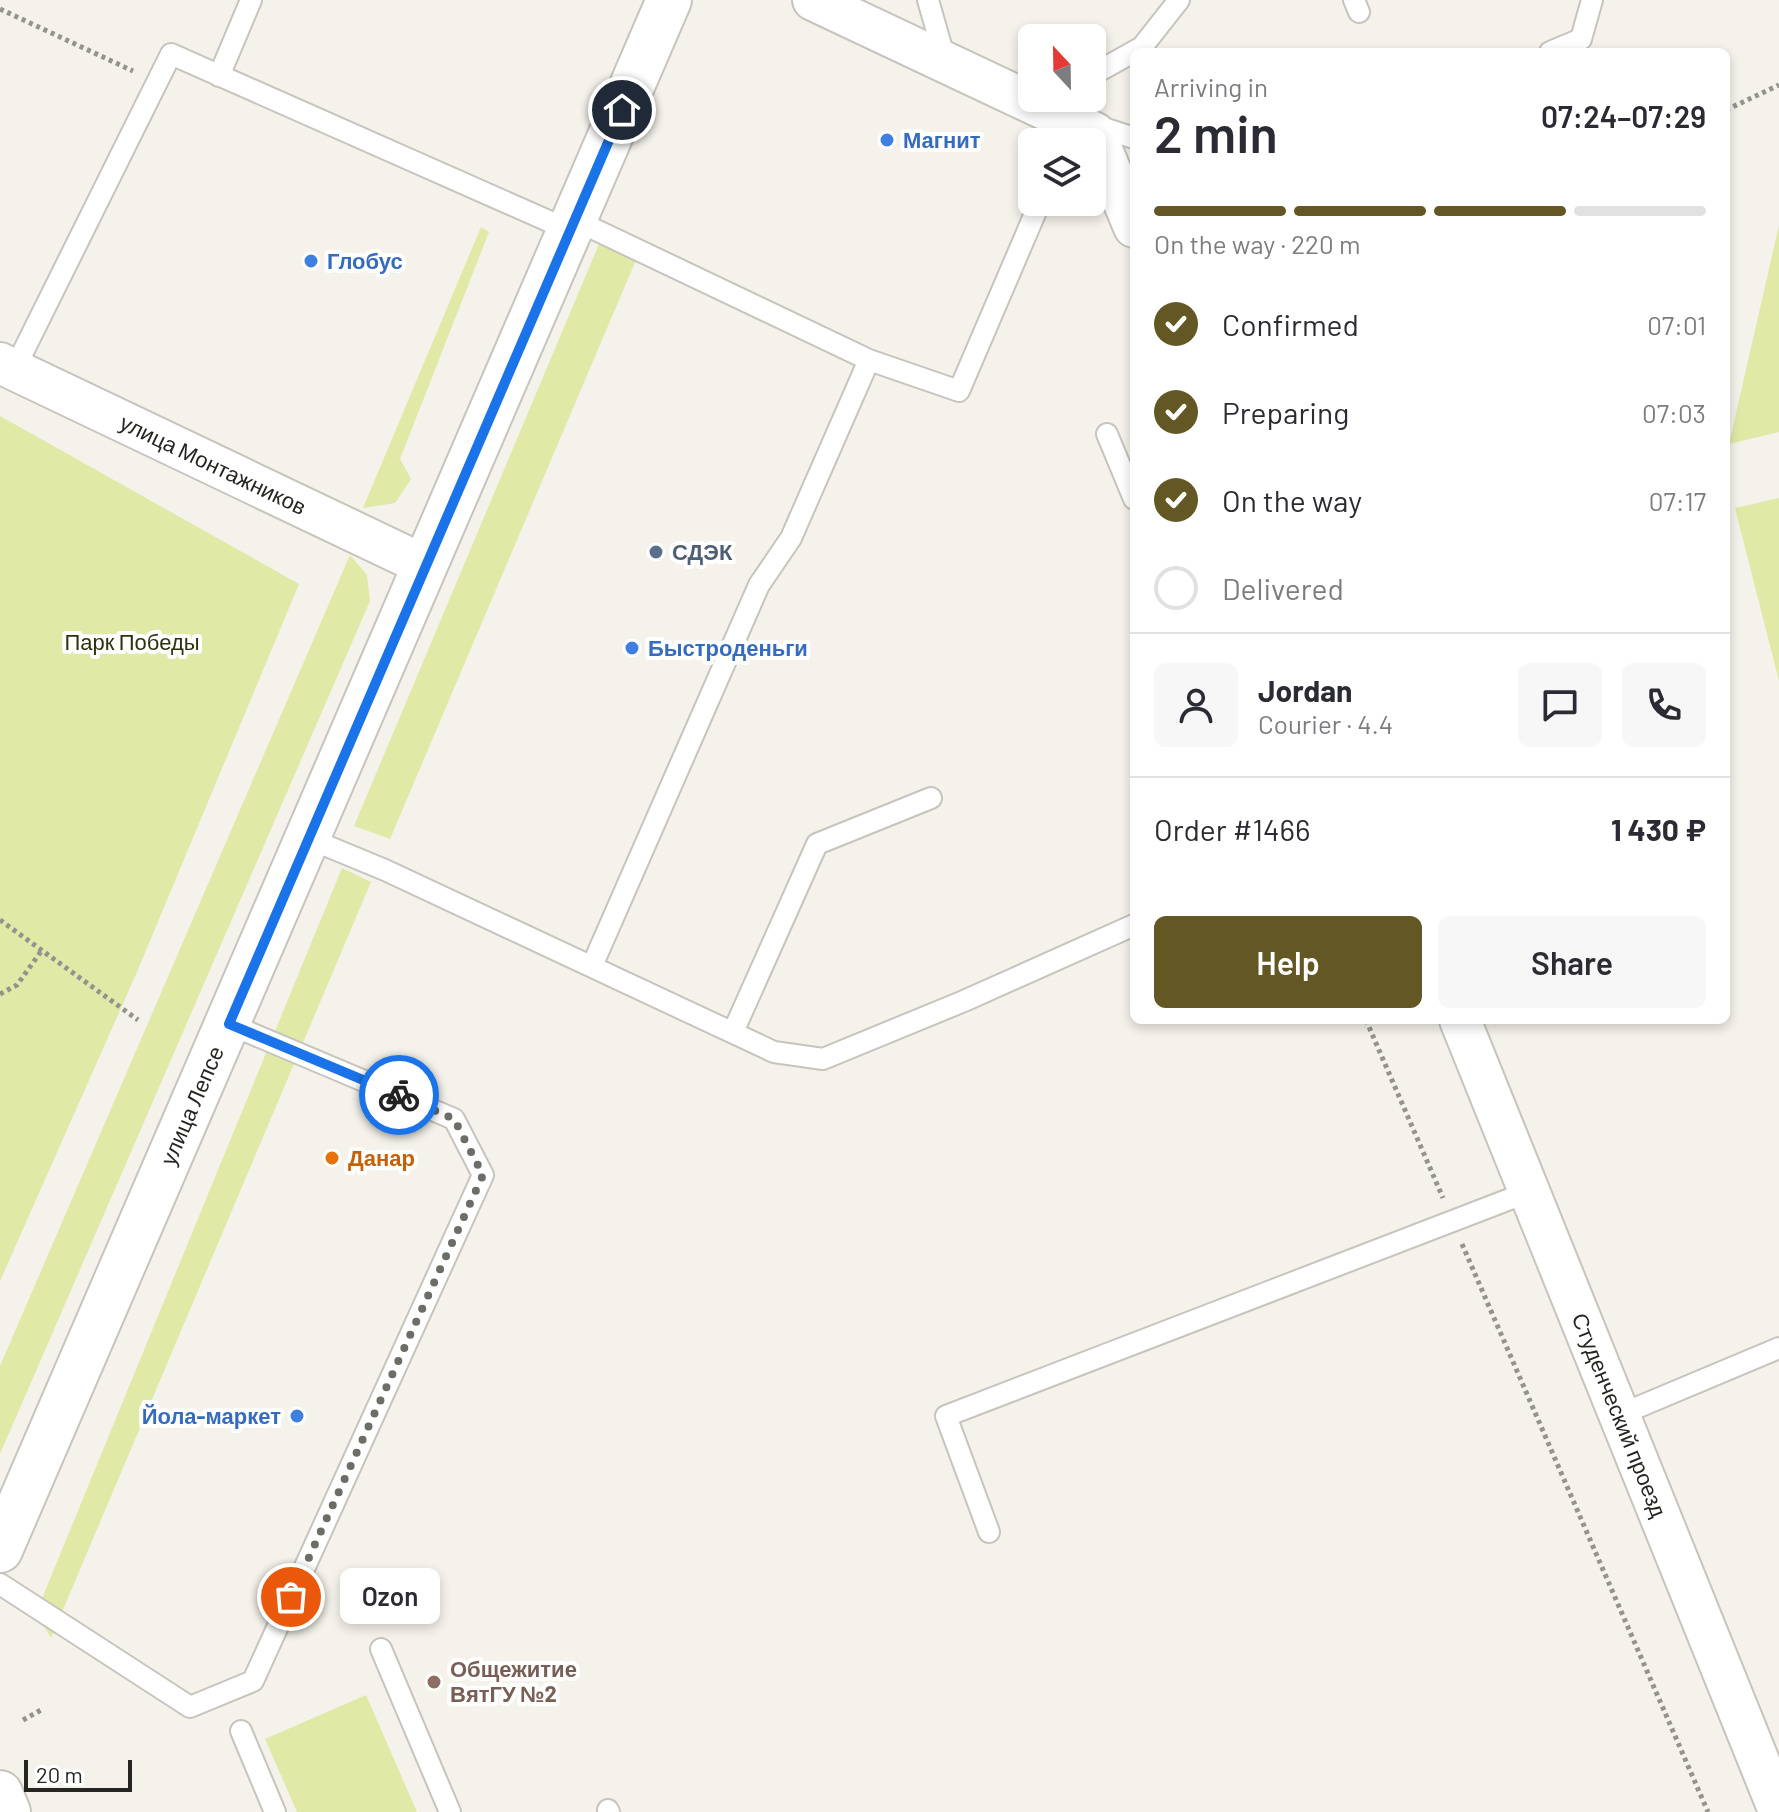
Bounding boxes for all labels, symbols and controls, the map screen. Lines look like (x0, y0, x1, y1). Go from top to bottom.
north arrow (1018, 24, 1106, 112)
map controls (1018, 24, 1106, 216)
text: Arriving in (1154, 71, 1268, 102)
pin (588, 76, 656, 144)
icon: home (600, 88, 644, 132)
text: 07:24–07:29 (1541, 98, 1706, 134)
text: 2 min (1154, 101, 1278, 163)
place label: Магнит (903, 126, 981, 152)
button: layers (1018, 128, 1106, 216)
marker: Магнит (878, 131, 896, 149)
text: On the way · 220 m (1154, 228, 1360, 259)
place label: Глобус (327, 247, 403, 274)
marker: Глобус (302, 252, 320, 270)
icon: check (1154, 302, 1198, 346)
text: Confirmed (1222, 306, 1359, 342)
text: 07:01 (1647, 309, 1706, 340)
icon: check (1154, 390, 1198, 434)
text: Preparing (1222, 394, 1349, 430)
text: 07:03 (1642, 397, 1706, 428)
street label: улица Монтажников (116, 408, 311, 519)
icon: check (1154, 478, 1198, 522)
text: On the way (1222, 482, 1362, 518)
text: 07:17 (1649, 485, 1706, 516)
place label: СДЭК (672, 538, 733, 565)
marker: СДЭК (647, 543, 665, 561)
text: Delivered (1222, 570, 1344, 606)
park label: Парк Победы (64, 628, 200, 655)
place label: Быстроденьги (648, 634, 808, 661)
marker: Быстроденьги (623, 639, 641, 657)
button: person (1154, 663, 1238, 747)
button: chat (1518, 663, 1602, 747)
button: phone (1622, 663, 1706, 747)
text: Jordan (1258, 672, 1353, 708)
text: Courier · 4.4 (1258, 708, 1393, 739)
text: Order #1466 (1154, 811, 1310, 847)
text: 1 430 ₽ (1611, 811, 1706, 847)
button: Help (1154, 916, 1422, 1008)
button: Share (1438, 916, 1706, 1008)
street label: улица Лепсе (154, 1042, 228, 1169)
courier (359, 1055, 439, 1135)
icon: bike (377, 1073, 421, 1117)
place label: Данар (348, 1144, 415, 1171)
marker: Данар (323, 1149, 341, 1167)
street label: Студенческий проезд (1567, 1309, 1673, 1521)
place label: Йола-маркет (142, 1402, 281, 1429)
marker: Йола-маркет (288, 1407, 306, 1425)
pin (257, 1563, 325, 1631)
callout: Ozon (339, 1569, 439, 1625)
icon: bag (269, 1575, 313, 1619)
text: Ozon (362, 1580, 418, 1611)
place label: Общежитие ВятГУ №2 (450, 1655, 577, 1706)
marker: Общежитие ВятГУ №2 (425, 1673, 443, 1691)
scale bar (24, 1756, 132, 1792)
text: 20 m (36, 1761, 83, 1787)

